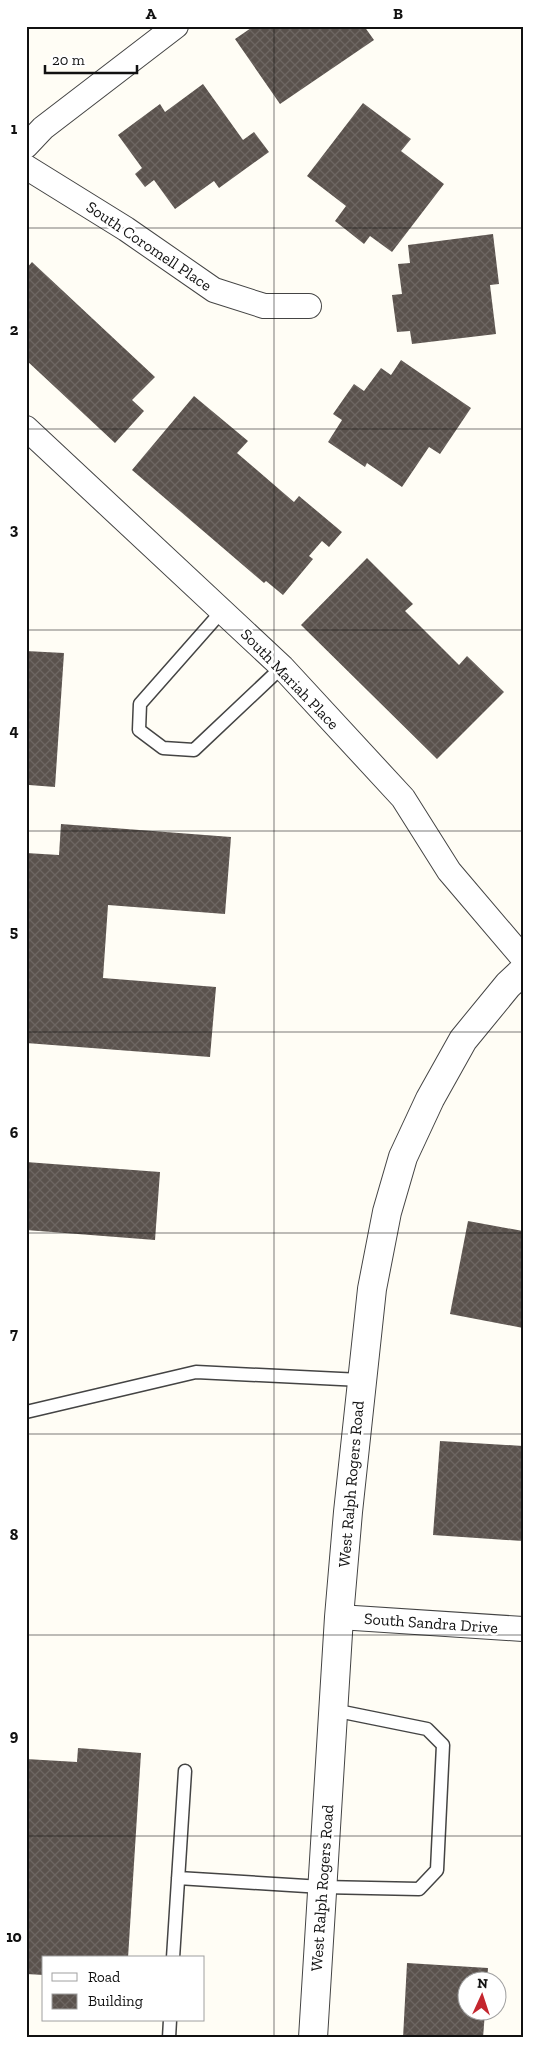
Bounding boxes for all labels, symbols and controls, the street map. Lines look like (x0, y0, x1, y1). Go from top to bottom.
text: A (146, 4, 157, 23)
text: B (393, 4, 403, 23)
scale bar (45, 42, 138, 74)
text: 20 m (52, 51, 85, 69)
text: 1 (11, 119, 18, 138)
street label: South Coromell Place (83, 197, 215, 295)
text: 2 (10, 320, 19, 339)
text: 3 (10, 520, 19, 539)
street label: South Mariah Place (237, 624, 343, 734)
text: 4 (9, 721, 19, 740)
text: 5 (10, 922, 18, 941)
text: 6 (10, 1123, 19, 1142)
text: 7 (10, 1324, 18, 1343)
street label: West Ralph Rogers Road (334, 1400, 368, 1568)
text: 8 (10, 1525, 19, 1544)
street label: South Sandra Drive (363, 1609, 499, 1637)
text: 9 (10, 1726, 19, 1745)
street label: West Ralph Rogers Road (307, 1804, 337, 1972)
text: 10 (6, 1927, 22, 1946)
legend (42, 1956, 205, 2022)
text: Road (88, 1968, 121, 1986)
north arrow (456, 1972, 506, 2022)
text: N (477, 1975, 489, 1992)
text: Building (88, 1992, 143, 2010)

